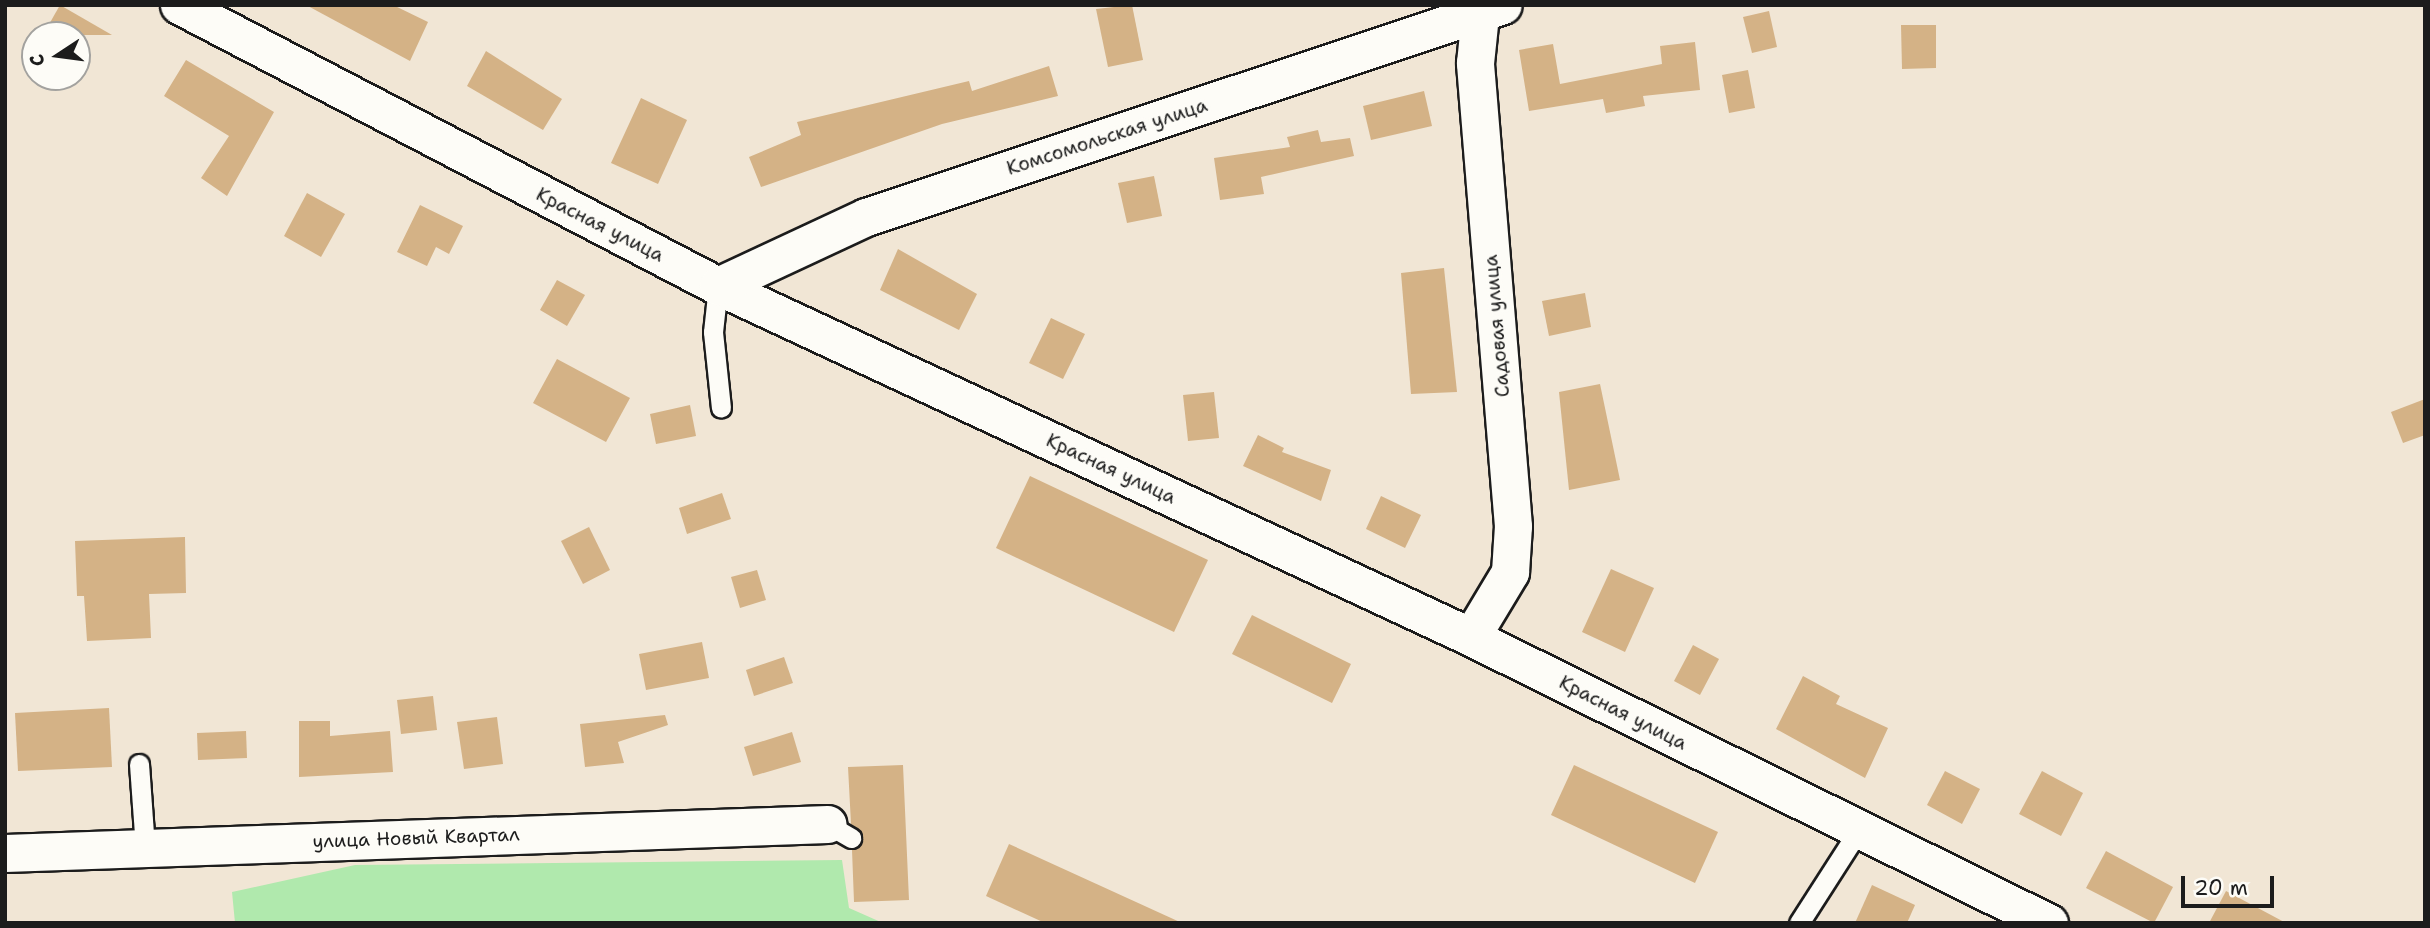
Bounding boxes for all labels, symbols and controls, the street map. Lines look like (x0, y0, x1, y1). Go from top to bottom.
north arrow (21, 21, 91, 91)
text: С (24, 52, 50, 69)
street label: Комсомольская улица (1004, 94, 1210, 180)
street label: Красная улица (532, 183, 668, 267)
street label: Садовая улица (1479, 254, 1515, 398)
street label: Красная улица (1043, 429, 1179, 509)
street label: Красная улица (1555, 671, 1691, 755)
street label: улица Новый Квартал (312, 823, 520, 853)
scale bar (2185, 862, 2278, 906)
text: 20 m (2194, 874, 2248, 902)

